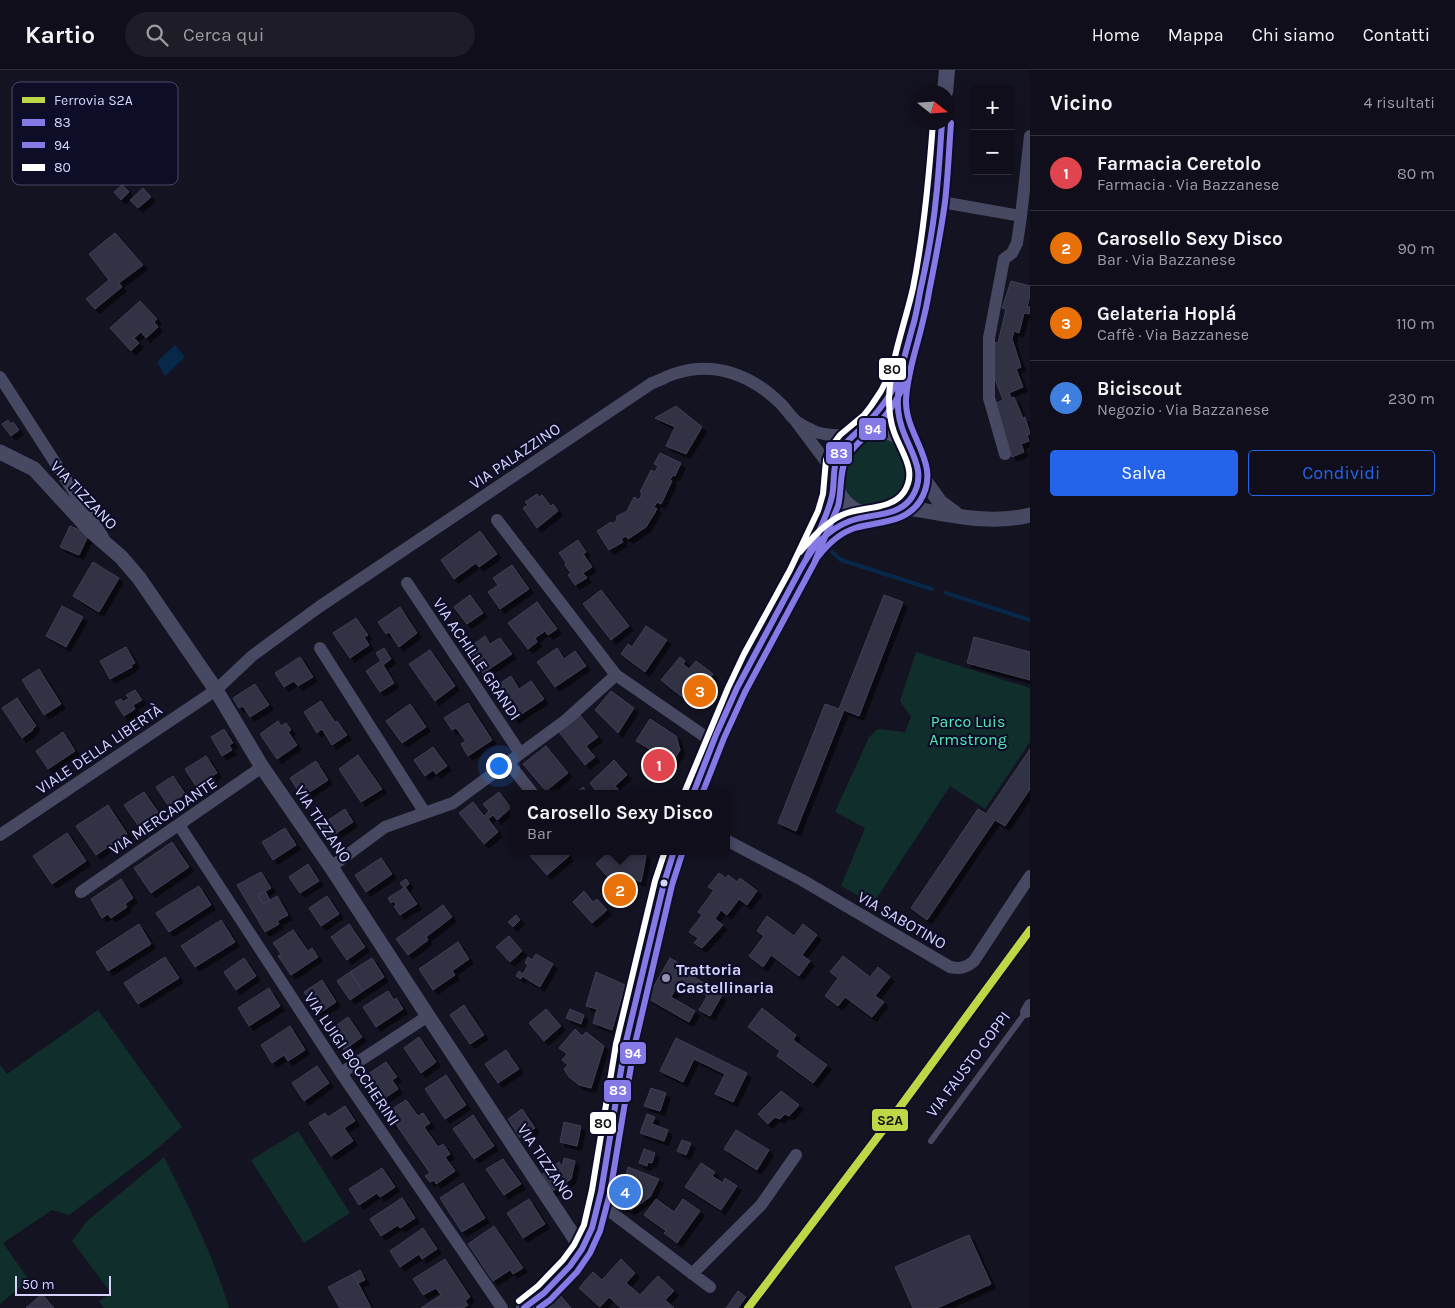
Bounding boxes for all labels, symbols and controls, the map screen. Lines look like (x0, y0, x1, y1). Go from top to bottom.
search box (125, 12, 475, 57)
text: Kartio (25, 21, 95, 49)
icon: search (143, 21, 171, 49)
text: Cerca qui (183, 24, 264, 46)
text: Home (1092, 24, 1140, 46)
text: Mappa (1168, 24, 1224, 46)
text: Chi siamo (1252, 24, 1335, 46)
text: Contatti (1363, 24, 1430, 46)
legend (12, 82, 178, 185)
north arrow (910, 85, 955, 130)
map controls (970, 85, 1015, 175)
button: + (970, 85, 1015, 130)
text: Vicino (1050, 91, 1113, 115)
text: Ferrovia S2A (54, 92, 133, 109)
text: 4 risultati (1364, 93, 1435, 112)
text: 83 (54, 114, 71, 131)
button: − (970, 130, 1015, 175)
text: 94 (54, 137, 70, 154)
text: Farmacia Ceretolo (1097, 153, 1261, 175)
text: 80 (54, 159, 71, 176)
text: 1 (1063, 164, 1069, 183)
text: 80 m (1397, 164, 1435, 183)
text: Farmacia · Via Bazzanese (1097, 175, 1279, 194)
text: Carosello Sexy Disco (1097, 228, 1283, 250)
text: 2 (1061, 239, 1071, 258)
text: 90 m (1397, 239, 1435, 258)
text: Bar · Via Bazzanese (1097, 250, 1236, 269)
text: Gelateria Hoplá (1097, 303, 1237, 325)
text: 3 (1061, 314, 1071, 333)
text: 110 m (1396, 314, 1435, 333)
text: Caffè · Via Bazzanese (1097, 325, 1249, 344)
line badge: 80 (878, 357, 907, 381)
text: 80 (883, 361, 901, 378)
text: Biciscout (1097, 378, 1182, 400)
text: 4 (1061, 389, 1071, 408)
text: 230 m (1388, 389, 1435, 408)
text: Negozio · Via Bazzanese (1097, 400, 1269, 419)
line badge: 94 (858, 417, 887, 441)
street label: VIA PALAZZINO (466, 419, 564, 493)
text: 94 (865, 421, 882, 438)
line badge: 83 (825, 441, 853, 465)
text: 83 (830, 445, 848, 462)
button: Salva (1050, 450, 1238, 496)
button: Condividi (1248, 450, 1435, 496)
street label: VIA TIZZANO (46, 457, 122, 533)
street label: VIA ACHILLE GRANDI (429, 594, 525, 724)
pin: 3 (684, 672, 716, 710)
street label: VIALE DELLA LIBERTÀ (32, 700, 166, 798)
park label: Parco Luis Armstrong (929, 712, 1007, 749)
pin: 1 (643, 746, 675, 784)
your location (486, 753, 512, 779)
street label: VIA MERCADANTE (106, 773, 220, 859)
street label: VIA TIZZANO (290, 782, 356, 866)
popup (510, 790, 730, 855)
text: Carosello Sexy Disco (527, 802, 713, 824)
text: Bar (527, 824, 552, 843)
pin: 2 (604, 871, 636, 909)
unlabelled marker (659, 878, 669, 888)
street label: VIA SABOTINO (854, 887, 950, 953)
place label: Trattoria Castellinaria (676, 960, 774, 997)
marker: Trattoria Castellinaria (660, 972, 672, 984)
street label: VIA LUIGI BOCCHERINI (300, 989, 404, 1129)
street label: VIA FAUSTO COPPI (922, 1007, 1014, 1121)
line badge: 94 (619, 1041, 647, 1065)
text: 94 (625, 1045, 642, 1062)
line badge: 83 (603, 1079, 632, 1103)
text: 83 (609, 1082, 627, 1099)
line badge: S2A (871, 1108, 909, 1132)
line badge: 80 (589, 1111, 617, 1135)
text: S2A (877, 1112, 903, 1129)
text: 80 (594, 1115, 612, 1132)
street label: VIA TIZZANO (513, 1120, 579, 1204)
pin: 4 (609, 1173, 641, 1211)
scale bar (15, 1273, 111, 1296)
text: 50 m (22, 1276, 55, 1293)

